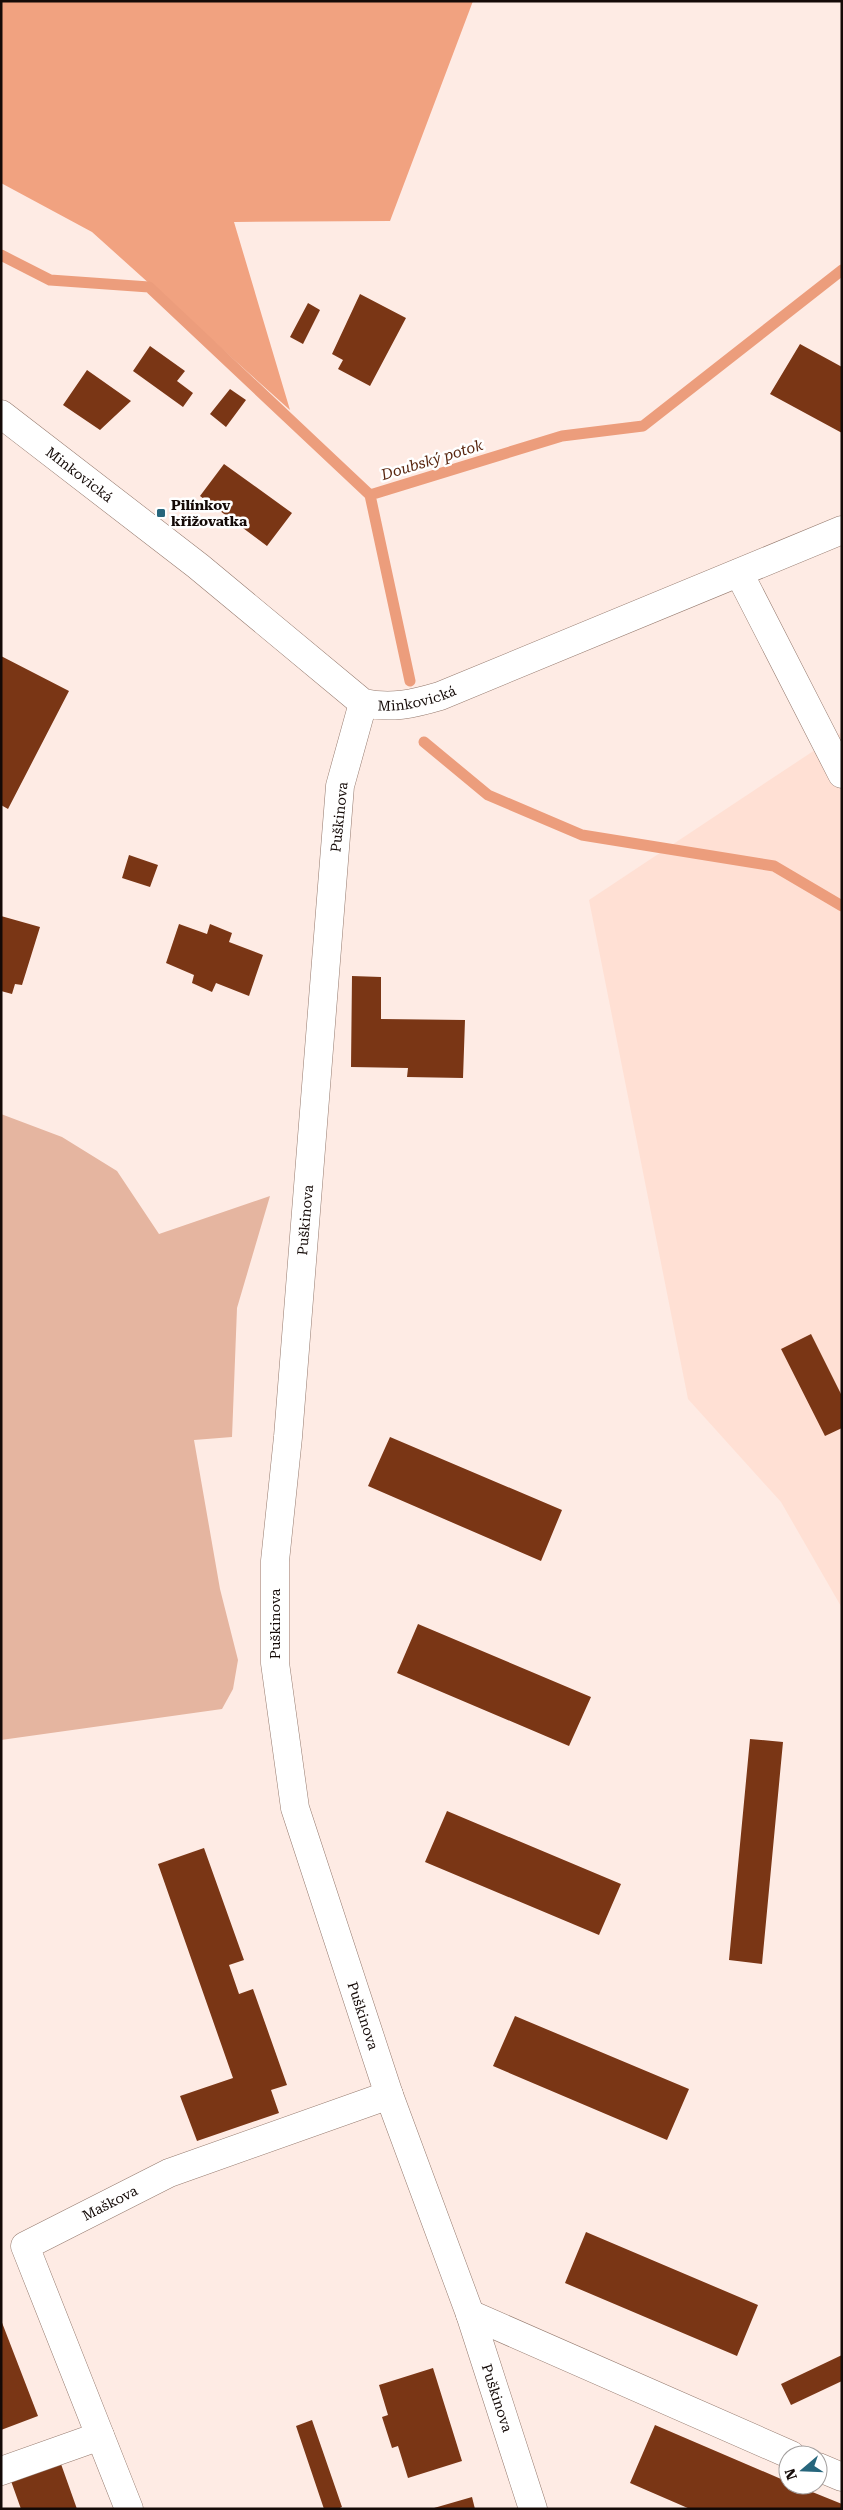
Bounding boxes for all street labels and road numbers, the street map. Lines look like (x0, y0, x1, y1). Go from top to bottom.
street label: Minkovická (43, 444, 116, 505)
street label: Minkovická (377, 682, 459, 714)
street label: Puškinova (327, 781, 351, 853)
street label: Puškinova (294, 1184, 316, 1256)
street label: Puškinova (267, 1588, 283, 1659)
street label: Puškinova (344, 1980, 382, 2052)
street label: Maškova (80, 2182, 140, 2224)
street label: Puškinova (479, 2362, 516, 2434)

